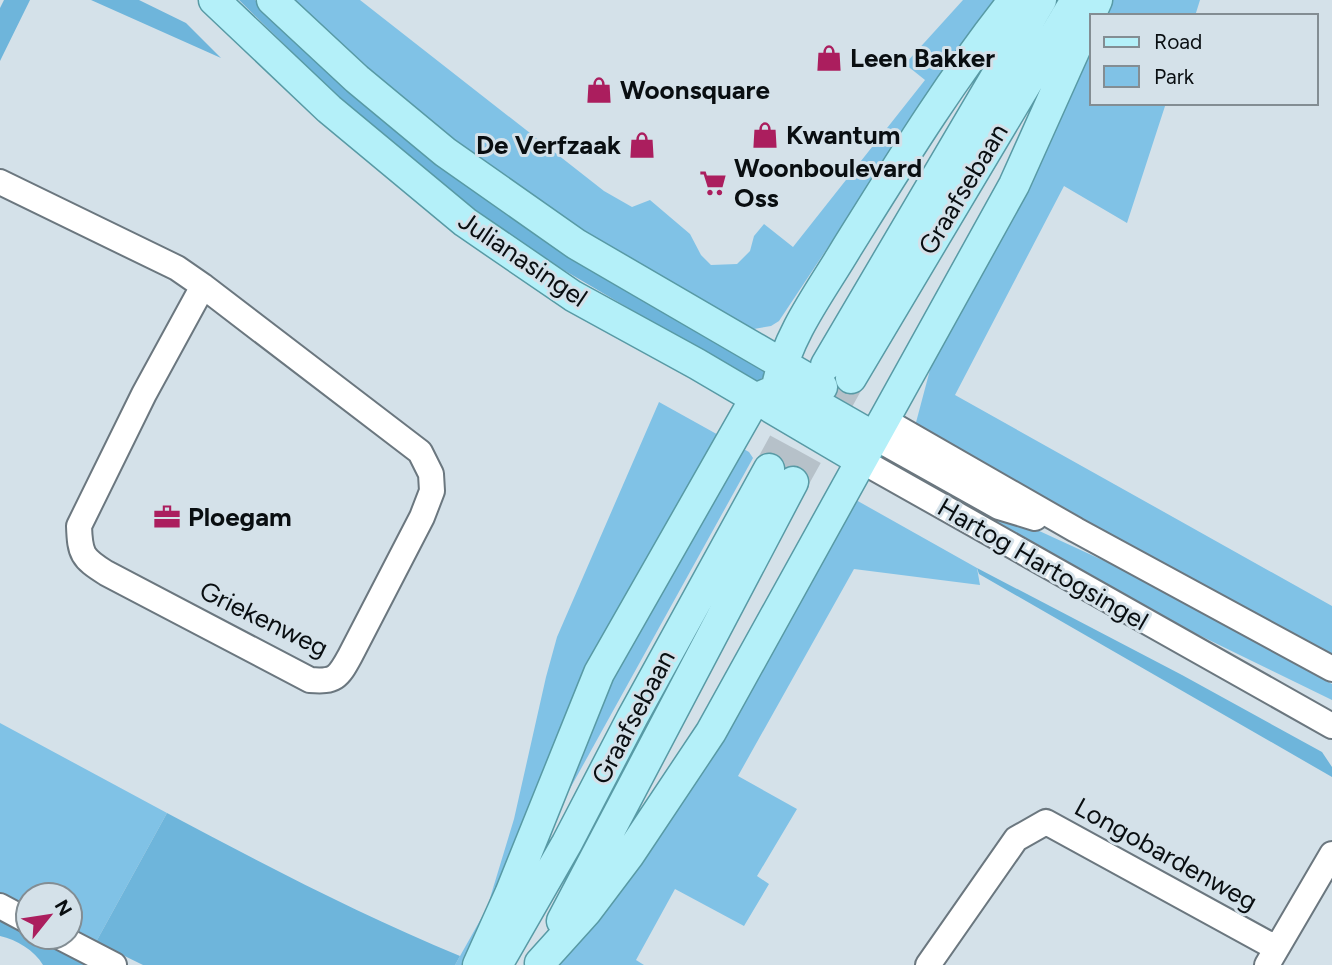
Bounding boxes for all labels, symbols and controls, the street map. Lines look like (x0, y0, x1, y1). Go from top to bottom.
legend (1090, 14, 1318, 105)
text: Road (1154, 29, 1202, 54)
place label: Leen Bakker (850, 42, 995, 74)
shop icon: Leen Bakker (814, 43, 844, 73)
text: Park (1154, 64, 1195, 89)
place label: Woonsquare (620, 74, 770, 106)
shop icon: Woonsquare (584, 75, 614, 105)
street label: Graafsebaan (911, 118, 1015, 260)
place label: Kwantum (786, 119, 900, 151)
shop icon: Kwantum (750, 120, 780, 150)
place label: De Verfzaak (476, 129, 621, 161)
shop icon: De Verfzaak (627, 130, 657, 160)
place label: Woonboulevard Oss (734, 152, 922, 214)
supermarket icon: Woonboulevard Oss (698, 168, 728, 198)
street label: Julianasingel (452, 204, 594, 314)
street label: Hartog Hartogsingel (932, 491, 1154, 637)
place label: Ploegam (188, 501, 292, 533)
office icon: Ploegam (152, 502, 182, 532)
street label: Griekenweg (194, 574, 334, 664)
street label: Graafsebaan (584, 644, 682, 790)
street label: Longobardenweg (1069, 791, 1263, 917)
north arrow (14, 881, 84, 951)
text: N (50, 896, 77, 920)

